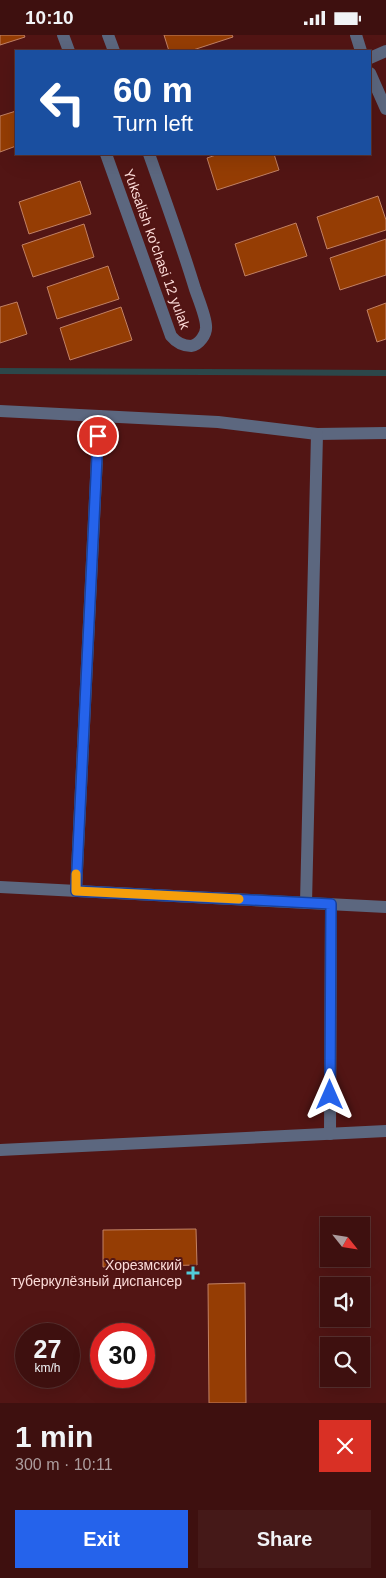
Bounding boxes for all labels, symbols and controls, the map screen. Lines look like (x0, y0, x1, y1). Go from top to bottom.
text: 10:10 (25, 7, 74, 28)
icon: left (30, 70, 95, 135)
text: 60 m (113, 70, 193, 109)
text: Turn left (113, 111, 193, 136)
street label: Yuksalish ko'chasi 12 yulak (121, 167, 194, 332)
pin (77, 415, 119, 457)
icon: arrive (84, 422, 112, 450)
position arrow (303, 1068, 355, 1120)
north arrow (320, 1217, 370, 1267)
map controls (320, 1217, 370, 1387)
place label: Хорезмский туберкулёзный диспансер (11, 1257, 182, 1289)
marker: Хорезмский туберкулёзный диспансер (186, 1266, 200, 1280)
button: sound (320, 1277, 370, 1327)
speed limit sign: 30 (90, 1323, 155, 1388)
text: 27 (34, 1335, 61, 1363)
button: search (320, 1337, 370, 1387)
text: km/h (34, 1361, 61, 1375)
text: 1 min (15, 1420, 93, 1453)
button: close (319, 1420, 371, 1472)
text: 300 m · 10:11 (15, 1456, 113, 1473)
button: Exit (15, 1510, 188, 1568)
button: Share (198, 1510, 371, 1568)

